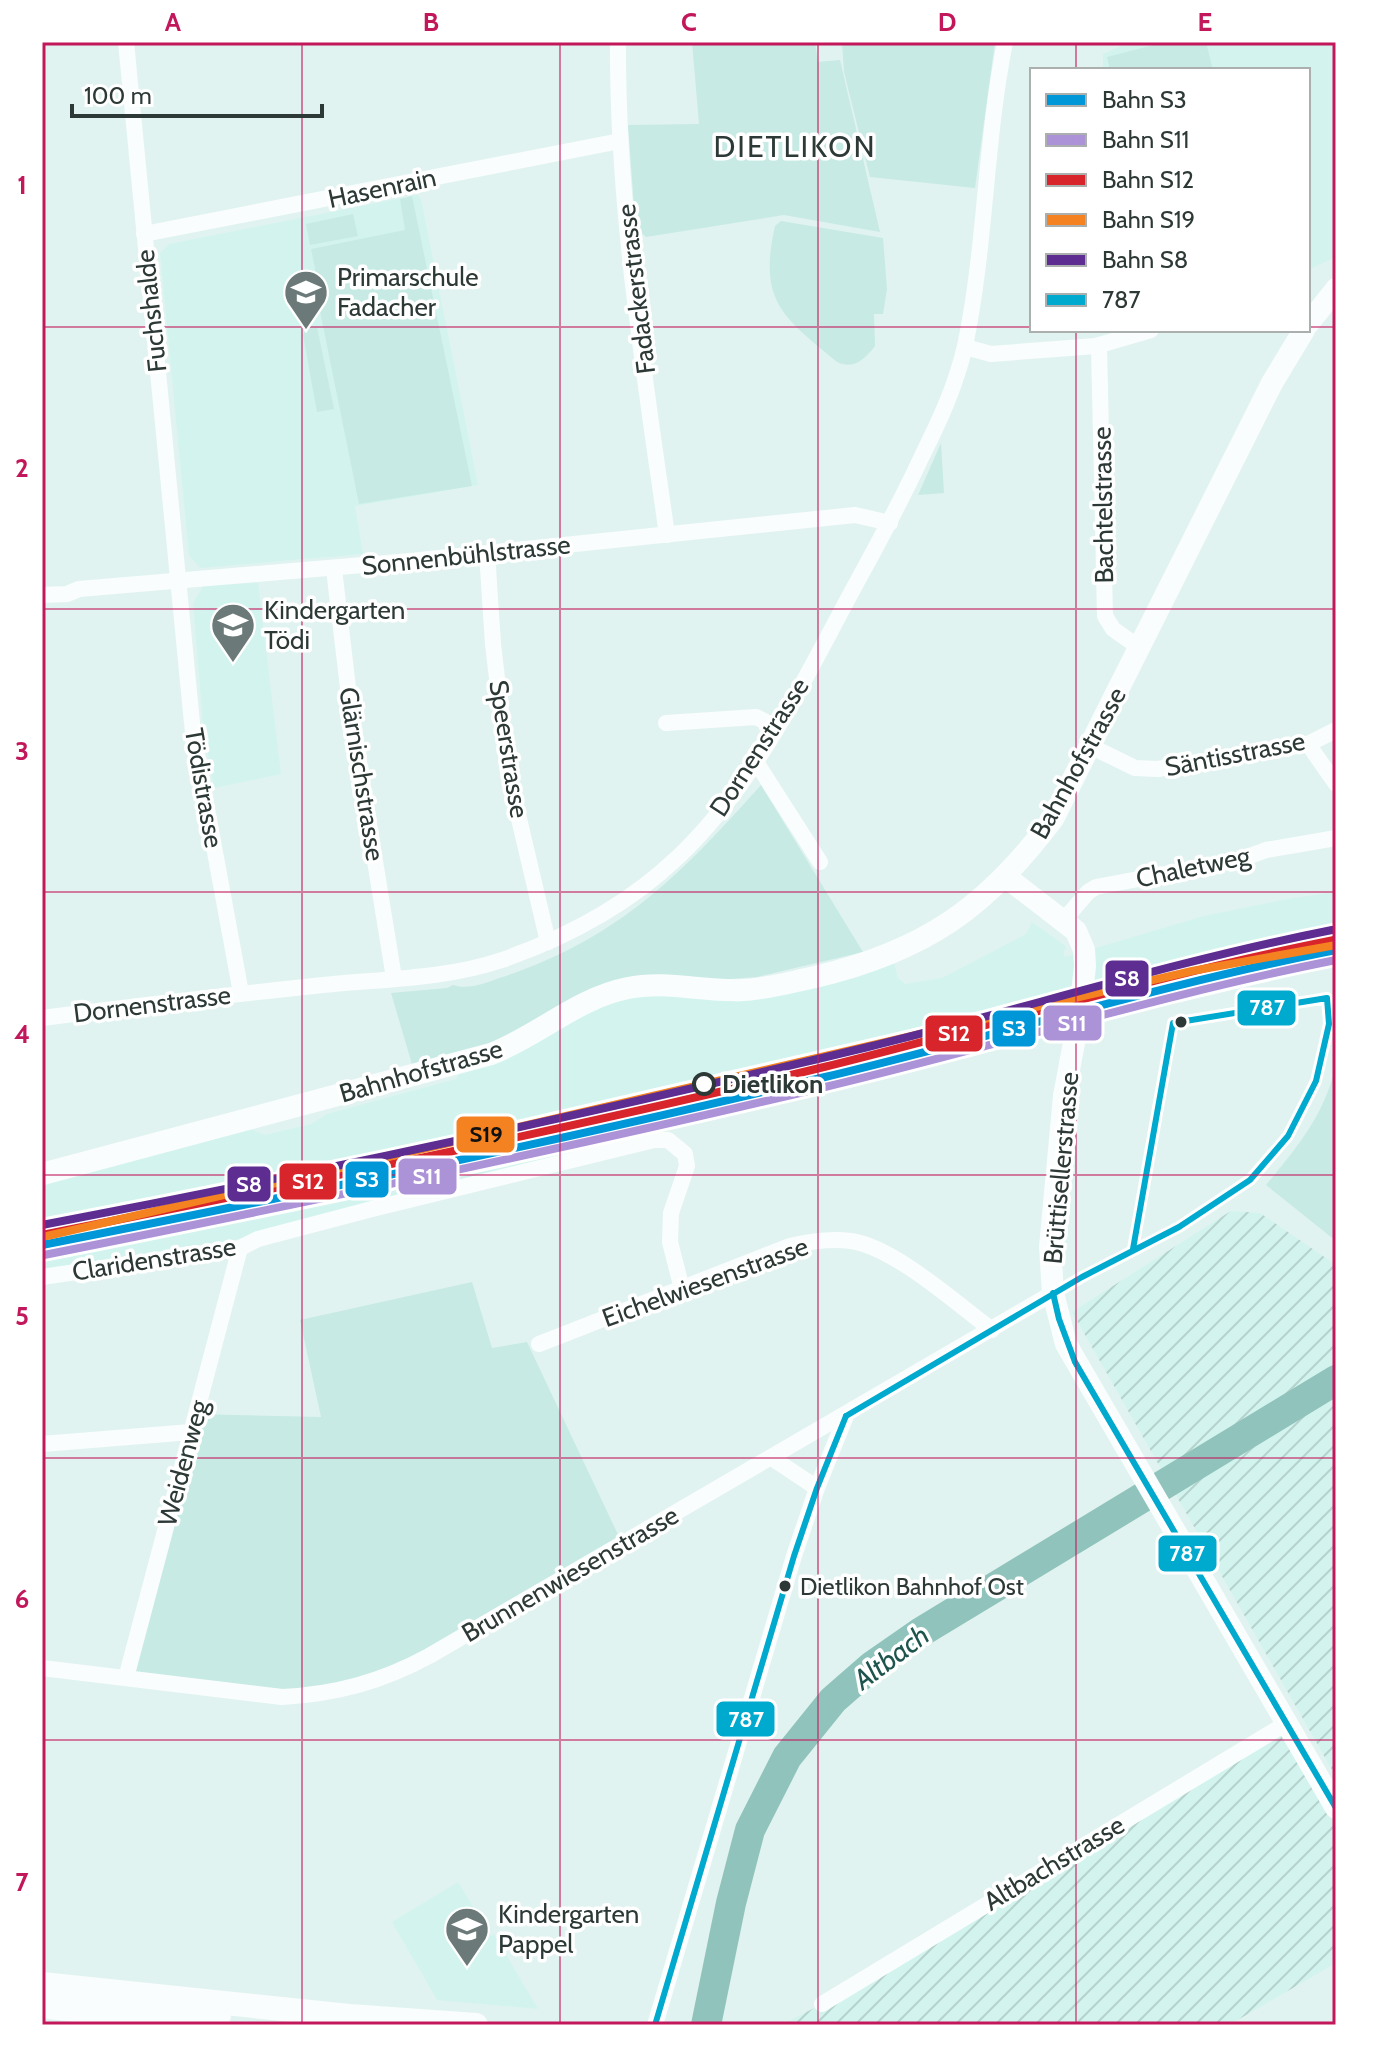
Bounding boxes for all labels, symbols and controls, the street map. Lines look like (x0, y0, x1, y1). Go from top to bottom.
text: A (165, 6, 182, 38)
text: B (423, 6, 439, 38)
text: C (681, 6, 697, 38)
text: D (938, 6, 956, 38)
text: E (1198, 6, 1212, 38)
scale bar (72, 68, 322, 118)
legend (1030, 68, 1310, 332)
text: 100 m (84, 81, 152, 110)
text: Bahn S3 (1102, 85, 1187, 114)
text: Bahn S11 (1102, 125, 1189, 154)
district label: DIETLIKON (713, 128, 877, 165)
street label: Hasenrain (325, 161, 439, 215)
text: Bahn S12 (1102, 165, 1194, 194)
text: 1 (17, 169, 27, 201)
street label: Fadackerstrasse (610, 202, 662, 376)
text: Bahn S19 (1102, 205, 1195, 234)
text: Bahn S8 (1102, 245, 1188, 274)
street label: Fuchshalde (129, 248, 173, 374)
place label: Primarschule Fadacher (337, 261, 479, 323)
school or university icon: Primarschule Fadacher (282, 268, 330, 331)
text: 787 (1102, 285, 1141, 314)
street label: Bachtelstrasse (1086, 426, 1120, 584)
text: 2 (15, 452, 29, 484)
street label: Sonnenbühlstrasse (360, 528, 572, 582)
place label: Kindergarten Tödi (264, 594, 405, 656)
school or university icon: Kindergarten Tödi (209, 601, 257, 664)
street label: Dornenstrasse (702, 672, 816, 822)
street label: Speerstrasse (482, 678, 536, 820)
street label: Bahnhofstrasse (1023, 682, 1133, 844)
street label: Glärnischstrasse (332, 685, 392, 863)
street label: Säntisstrasse (1162, 725, 1308, 783)
street label: Tödistrasse (178, 726, 230, 850)
text: 3 (15, 735, 29, 767)
street label: Chaletweg (1133, 839, 1254, 895)
line badge: S8 (1104, 959, 1150, 998)
text: S8 (1114, 965, 1140, 992)
street label: Dornenstrasse (71, 978, 233, 1030)
line badge: 787 (1236, 989, 1297, 1027)
text: 787 (1249, 994, 1286, 1021)
line badge: S11 (1042, 1004, 1103, 1042)
line badge: S3 (991, 1009, 1037, 1048)
text: S11 (1058, 1010, 1087, 1037)
line badge: S12 (924, 1014, 984, 1053)
unlabelled marker (1173, 1014, 1189, 1030)
text: S3 (1002, 1015, 1026, 1042)
text: 4 (14, 1018, 30, 1050)
text: S12 (938, 1020, 970, 1047)
street label: Bahnhofstrasse (336, 1032, 506, 1110)
place label: Dietlikon (722, 1068, 823, 1100)
street label: Brüttisellerstrasse (1037, 1071, 1085, 1265)
marker: Dietlikon (693, 1073, 715, 1095)
line badge: S19 (455, 1115, 516, 1154)
text: S19 (469, 1121, 503, 1148)
line badge: S11 (397, 1157, 458, 1196)
line badge: S3 (344, 1160, 390, 1199)
line badge: S12 (278, 1162, 338, 1201)
text: S11 (413, 1163, 442, 1190)
line badge: S8 (226, 1165, 272, 1203)
text: S3 (355, 1166, 379, 1193)
text: S12 (292, 1168, 324, 1195)
text: S8 (236, 1171, 262, 1198)
street label: Claridenstrasse (70, 1230, 238, 1288)
street label: Eichelwiesenstrasse (598, 1230, 812, 1334)
text: 5 (15, 1300, 29, 1332)
street label: Weidenweg (151, 1395, 215, 1530)
street label: Brunnenwiesenstrasse (456, 1499, 684, 1649)
line badge: 787 (1157, 1534, 1218, 1573)
text: 787 (1169, 1540, 1206, 1567)
place label: Dietlikon Bahnhof Ost (800, 1572, 1024, 1601)
marker: Dietlikon Bahnhof Ost (777, 1578, 793, 1594)
text: 6 (15, 1583, 29, 1615)
water label: Altbach (845, 1618, 936, 1698)
line badge: 787 (715, 1700, 776, 1738)
text: 787 (728, 1706, 765, 1733)
street label: Altbachstrasse (978, 1809, 1130, 1917)
text: 7 (15, 1866, 29, 1898)
place label: Kindergarten Pappel (498, 1898, 639, 1960)
school or university icon: Kindergarten Pappel (443, 1905, 491, 1968)

